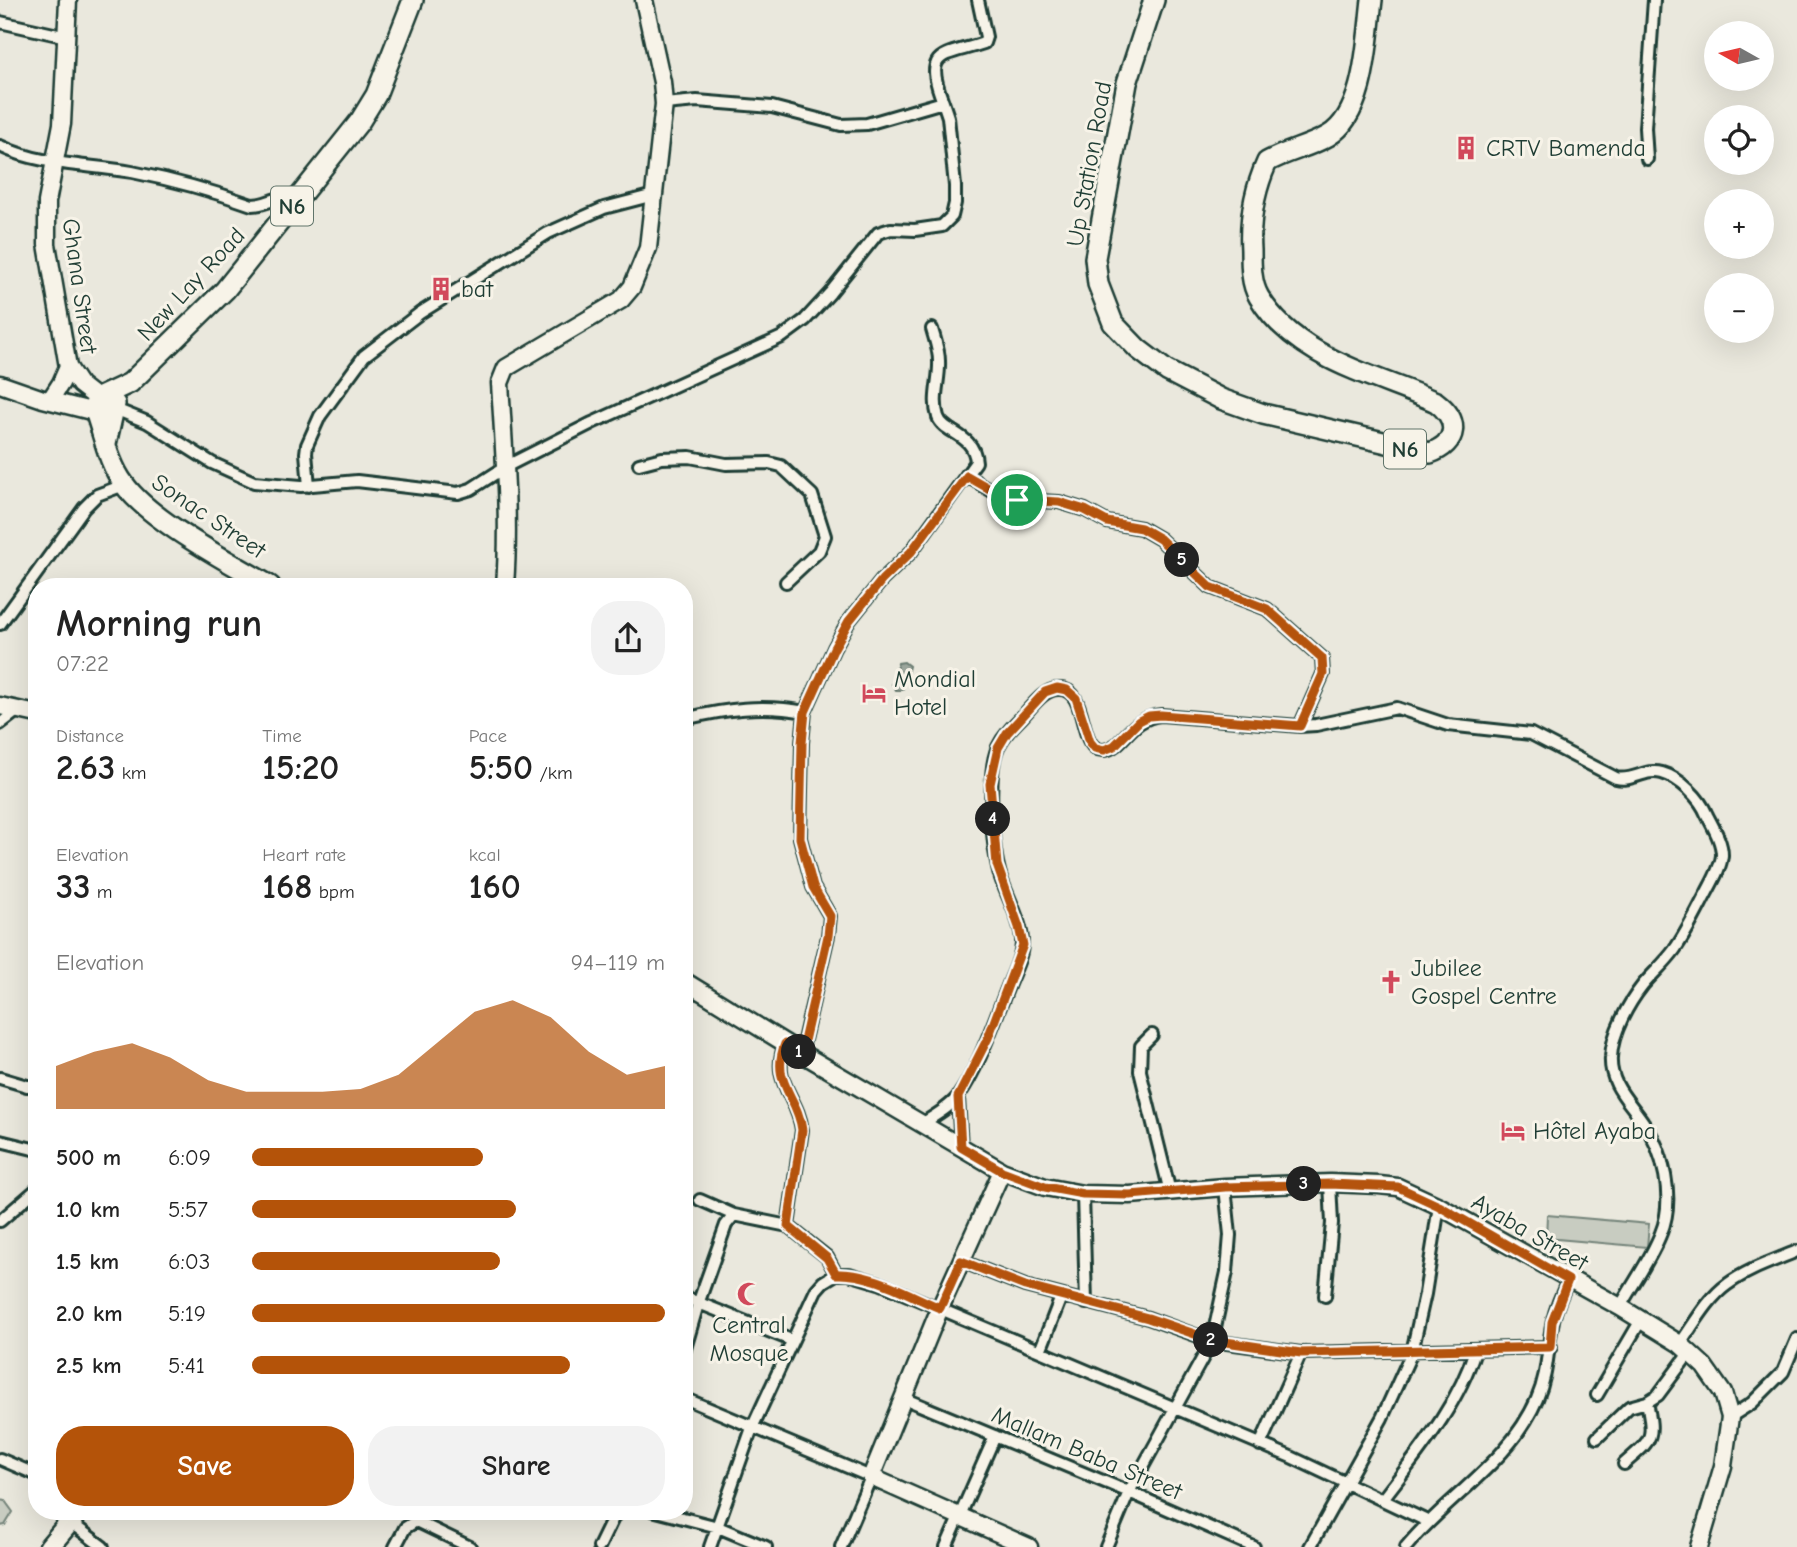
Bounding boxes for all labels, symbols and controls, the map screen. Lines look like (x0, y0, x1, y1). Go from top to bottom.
north arrow (1704, 21, 1774, 91)
map controls (1704, 21, 1774, 343)
street label: Up Station Road (1061, 79, 1117, 249)
button: locate (1704, 105, 1774, 175)
building icon: CRTV Bamenda (1452, 134, 1480, 162)
place label: CRTV Bamenda (1486, 134, 1646, 162)
road number: N6 (271, 186, 313, 226)
button: + (1704, 189, 1774, 259)
street label: Ghana Street (57, 217, 103, 357)
street label: New Lay Road (131, 222, 251, 346)
button: − (1704, 273, 1774, 343)
building icon: bat (427, 275, 455, 303)
place label: bat (461, 275, 494, 303)
road number: N6 (1384, 430, 1426, 468)
street label: Sonac Street (147, 468, 272, 565)
pin (987, 470, 1047, 530)
icon: arrive (998, 481, 1036, 519)
pin: 5 (1164, 542, 1200, 578)
text: 5 (1176, 548, 1187, 570)
button: share (591, 601, 665, 675)
text: Morning run (56, 602, 262, 646)
text: 07:22 (56, 650, 109, 677)
place label: Mondial Hotel (894, 665, 976, 721)
hotel icon: Mondial Hotel (860, 679, 888, 707)
text: Distance (56, 725, 124, 747)
text: Time (262, 725, 302, 747)
text: Pace (469, 725, 507, 747)
text: 2.63 (56, 747, 115, 788)
text: 15:20 (262, 747, 339, 788)
text: 5:50 (469, 747, 533, 788)
text: km (115, 762, 147, 784)
text: /km (533, 762, 573, 784)
pin: 4 (976, 802, 1010, 836)
text: 4 (988, 807, 997, 829)
text: Elevation (56, 844, 129, 866)
text: Heart rate (262, 844, 346, 866)
text: kcal (469, 844, 501, 866)
text: 33 (56, 866, 91, 907)
text: 168 (262, 866, 312, 907)
text: 160 (469, 866, 521, 907)
text: m (91, 881, 113, 903)
text: bpm (312, 881, 355, 903)
text: Elevation (56, 949, 144, 976)
text: 94–119 m (571, 949, 665, 976)
place label: Jubilee Gospel Centre (1411, 954, 1557, 1010)
church icon: Jubilee Gospel Centre (1377, 968, 1405, 996)
pin: 1 (782, 1034, 816, 1070)
text: 1 (795, 1040, 802, 1062)
hotel icon: Hôtel Ayaba (1499, 1117, 1527, 1145)
place label: Hôtel Ayaba (1533, 1117, 1656, 1145)
text: 500 m (56, 1144, 121, 1171)
text: 6:09 (168, 1144, 211, 1171)
pin: 3 (1286, 1166, 1322, 1202)
text: 3 (1299, 1172, 1308, 1194)
street label: Ayaba Street (1467, 1187, 1594, 1277)
text: 1.0 km (56, 1196, 120, 1223)
text: 5:57 (168, 1196, 208, 1223)
text: 1.5 km (56, 1248, 119, 1275)
text: 6:03 (168, 1248, 210, 1275)
mosque icon: Central Mosque (735, 1280, 763, 1308)
text: 2.0 km (56, 1300, 122, 1327)
text: 5:19 (168, 1300, 206, 1327)
place label: Central Mosque (709, 1311, 789, 1367)
pin: 2 (1194, 1322, 1228, 1358)
text: 2 (1206, 1328, 1215, 1350)
text: 2.5 km (56, 1352, 122, 1379)
text: 5:41 (168, 1352, 205, 1379)
street label: Mallam Baba Street (988, 1400, 1187, 1506)
button: Save (56, 1426, 354, 1506)
button: Share (368, 1426, 665, 1506)

